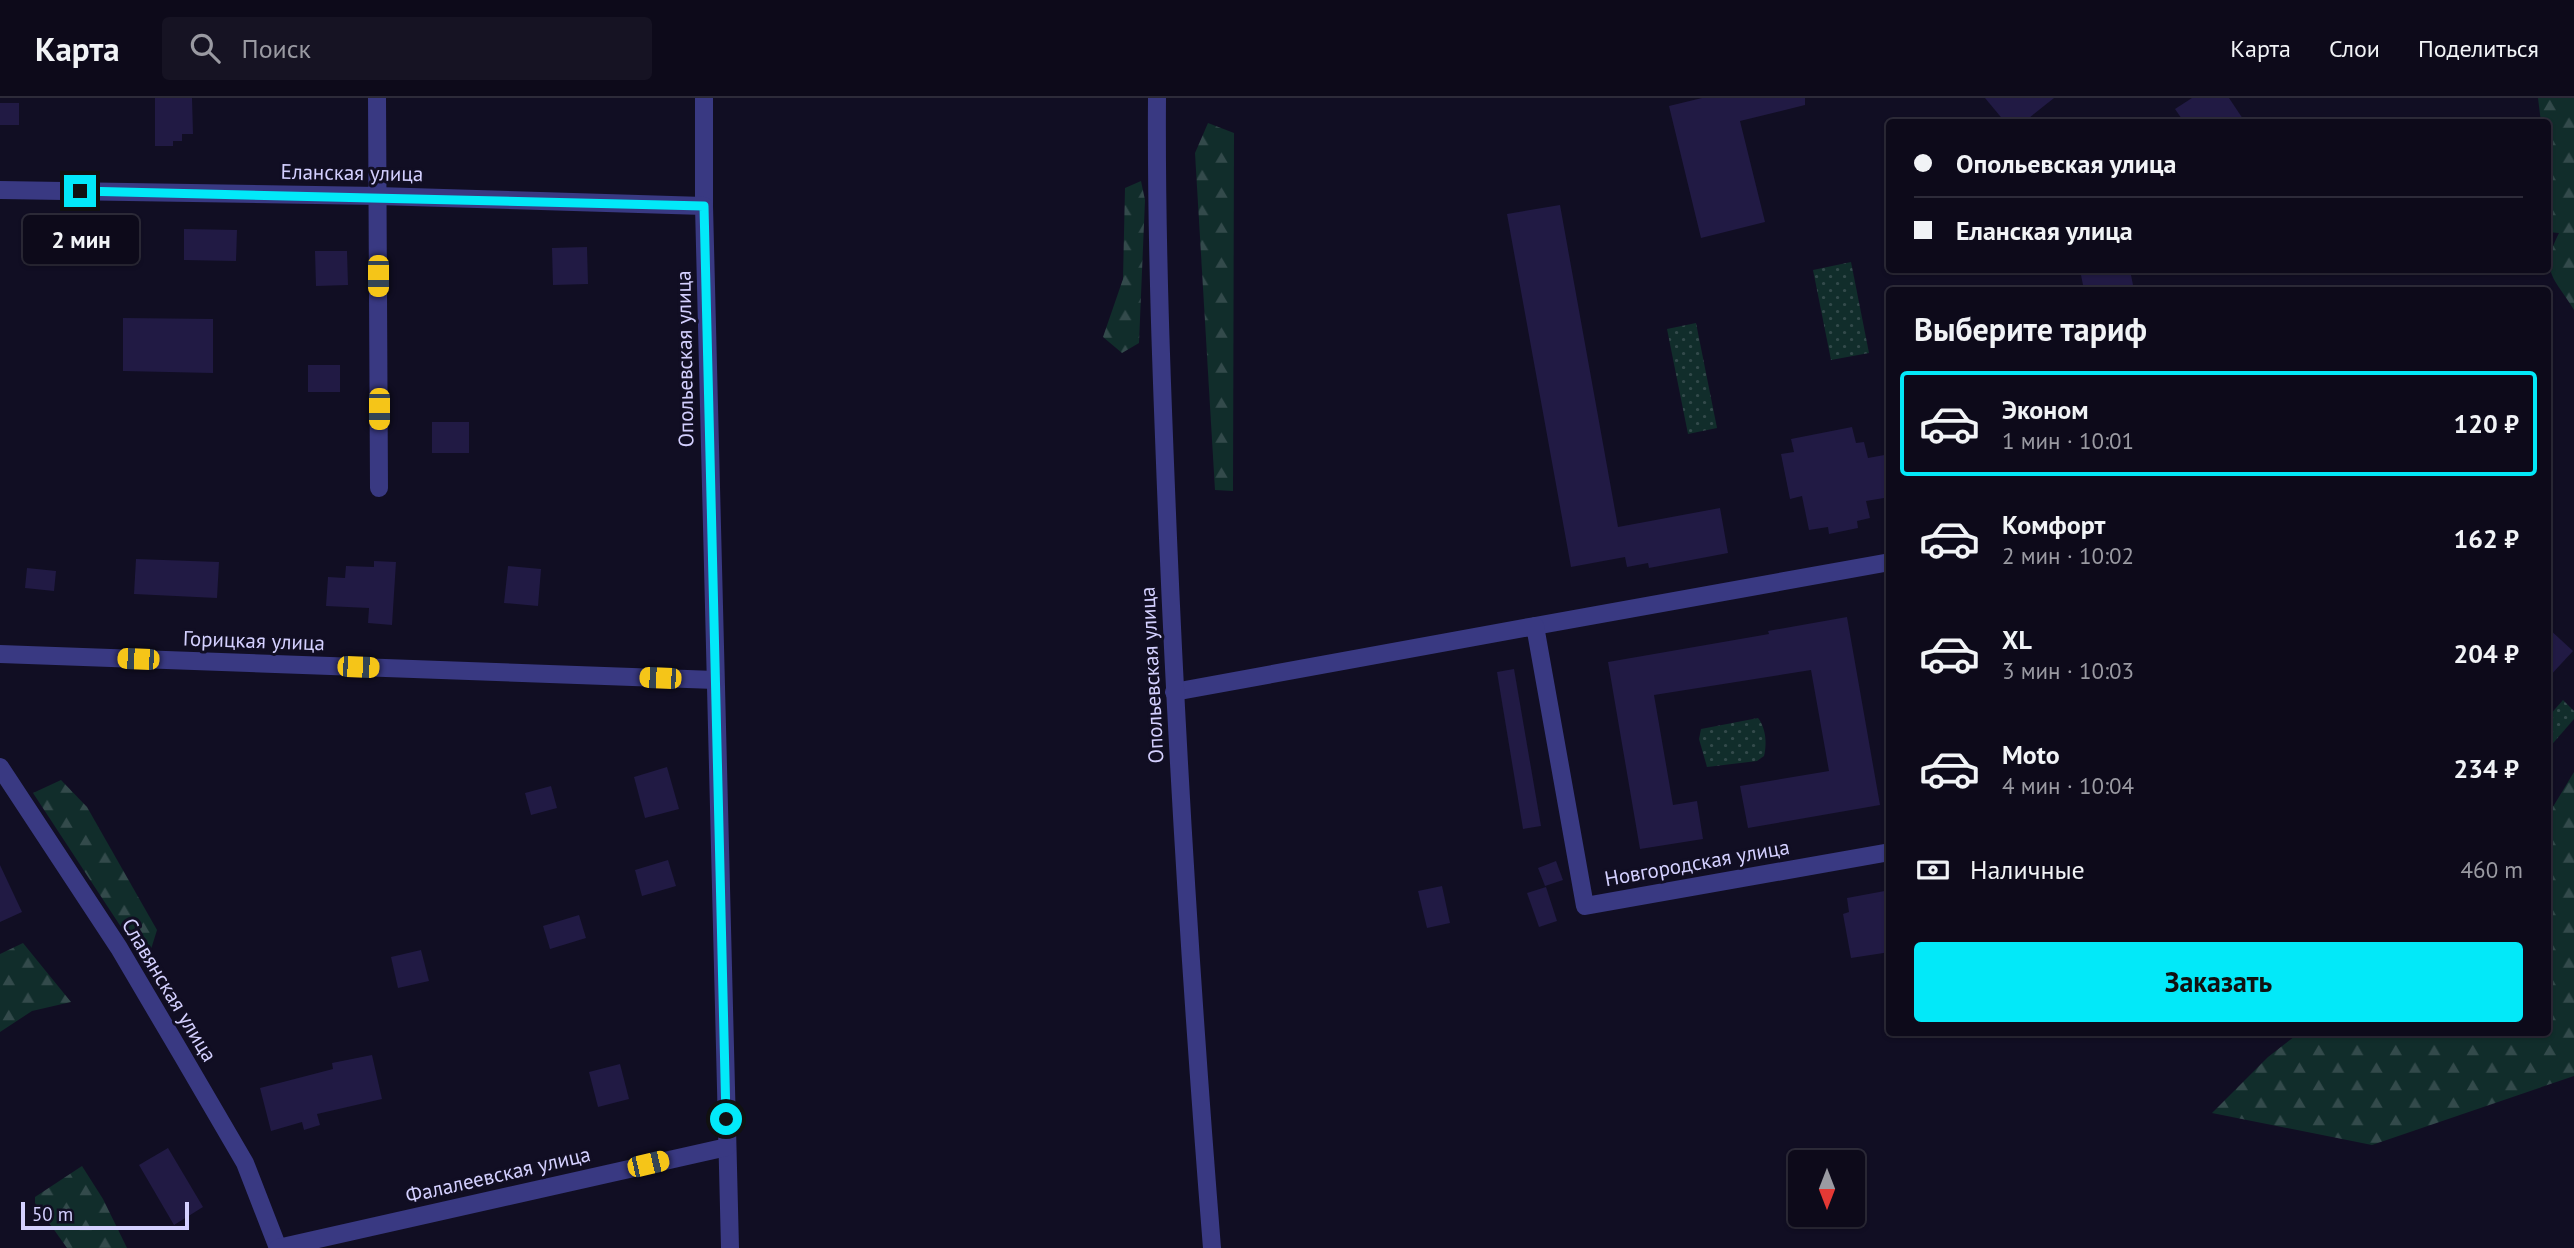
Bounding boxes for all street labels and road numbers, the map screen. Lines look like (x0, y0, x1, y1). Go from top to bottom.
street label: Еланская улица (281, 158, 423, 187)
street label: Опольевская улица (669, 270, 700, 448)
street label: Опольевская улица (1133, 586, 1170, 764)
street label: Горицкая улица (183, 625, 325, 656)
street label: Новгородская улица (1602, 833, 1791, 892)
street label: Славянская улица (116, 913, 223, 1067)
street label: Фалалеевская улица (403, 1140, 593, 1209)

